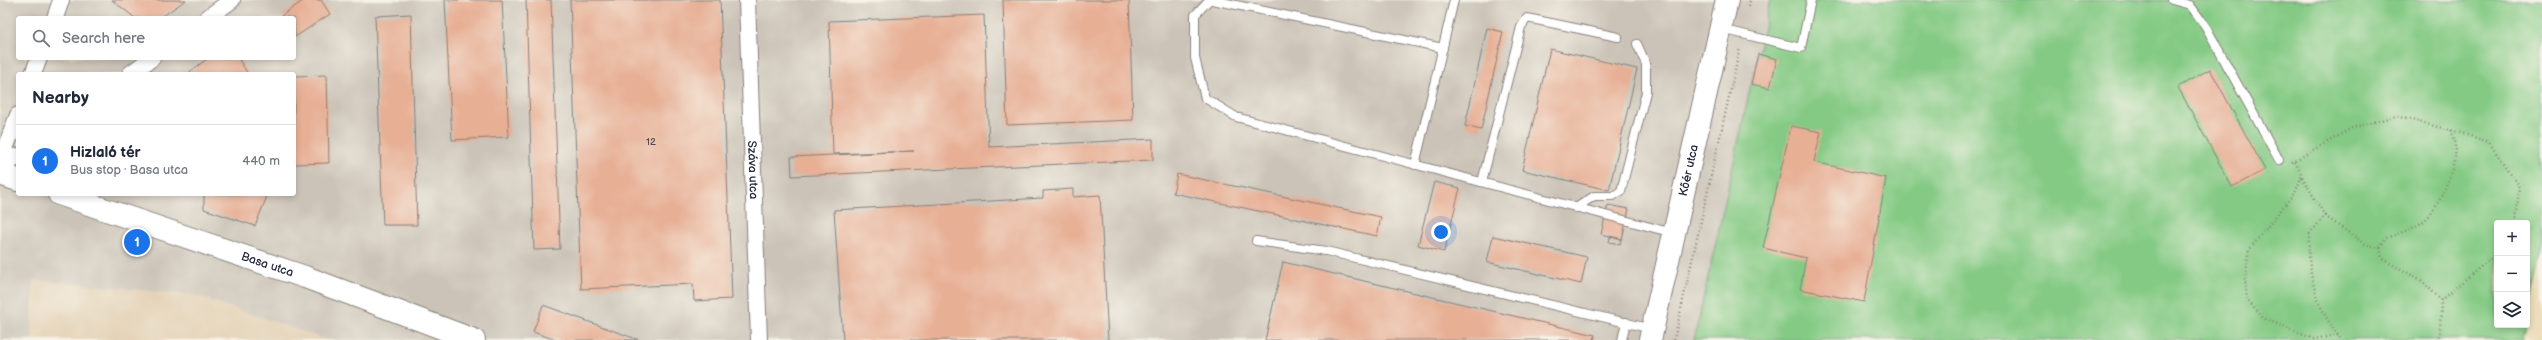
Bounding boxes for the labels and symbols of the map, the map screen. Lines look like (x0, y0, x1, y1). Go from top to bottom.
house number: 12 (646, 136, 656, 148)
street label: Száva utca (744, 140, 762, 200)
street label: Kőér utca (1675, 143, 1702, 197)
your location (1431, 222, 1451, 242)
pin: 1 (124, 227, 150, 257)
street label: Basa utca (239, 249, 296, 280)

